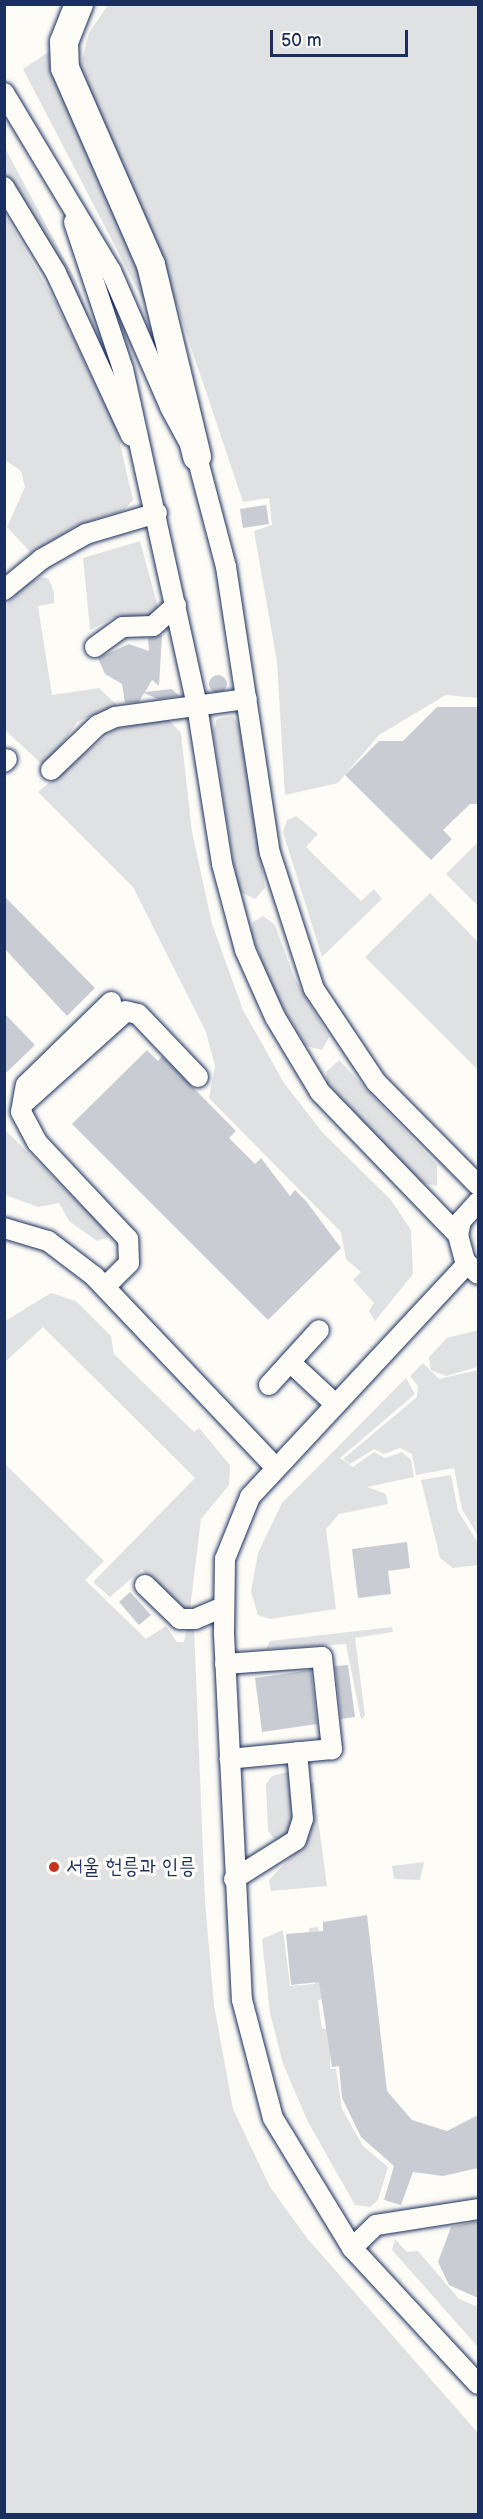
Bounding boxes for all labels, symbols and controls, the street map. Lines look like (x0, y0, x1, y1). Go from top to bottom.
scale bar (273, 18, 411, 56)
text: 50 m (281, 30, 322, 51)
place label: 서울 헌릉과 인릉 (66, 1854, 196, 1880)
marker: 서울 헌릉과 인릉 (47, 1860, 61, 1874)

